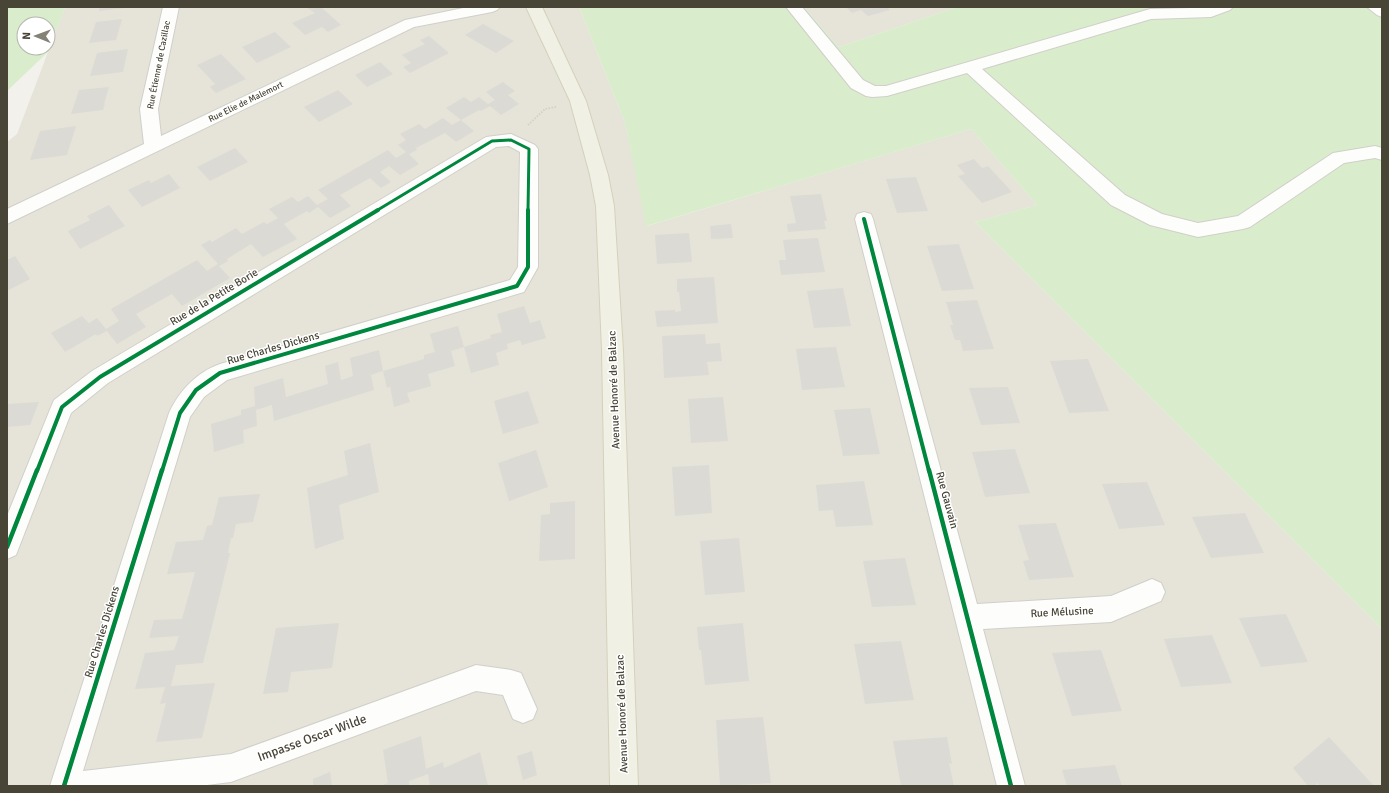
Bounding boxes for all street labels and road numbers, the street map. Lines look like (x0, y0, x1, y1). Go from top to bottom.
street label: Rue Étienne de Cazillac (143, 20, 173, 110)
street label: Rue Elie de Malemort (207, 79, 285, 125)
street label: Rue de la Petite Borie (168, 266, 260, 328)
street label: Rue Charles Dickens (225, 329, 321, 367)
street label: Avenue Honoré de Balzac (605, 331, 623, 449)
street label: Rue Gauvain (933, 470, 961, 530)
street label: Rue Charles Dickens (82, 584, 122, 679)
street label: Rue Mélusine (1030, 604, 1094, 620)
street label: Avenue Honoré de Balzac (613, 655, 631, 773)
street label: Impasse Oscar Wilde (255, 711, 369, 765)

